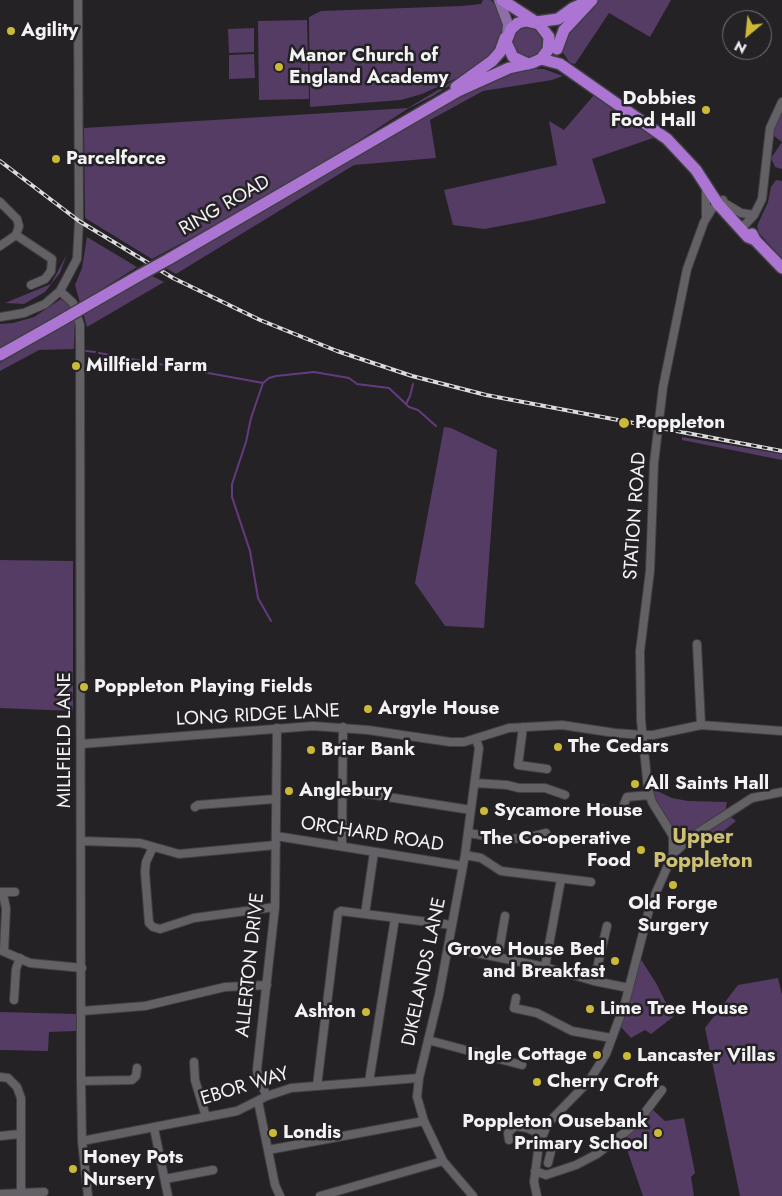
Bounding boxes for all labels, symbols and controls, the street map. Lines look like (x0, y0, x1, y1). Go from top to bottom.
north arrow (722, 10, 772, 60)
place label: Agility (21, 20, 78, 42)
marker: Agility (5, 25, 17, 37)
text: N (731, 36, 750, 59)
place label: Manor Church of England Academy (289, 45, 448, 89)
marker: Manor Church of England Academy (273, 61, 285, 73)
place label: Dobbies Food Hall (611, 88, 696, 132)
marker: Dobbies Food Hall (700, 104, 712, 116)
place label: Parcelforce (66, 148, 166, 170)
marker: Parcelforce (50, 153, 62, 165)
street label: RING ROAD (176, 171, 274, 241)
place label: Millfield Farm (86, 355, 207, 377)
marker: Millfield Farm (70, 360, 82, 372)
place label: Poppleton (635, 412, 725, 434)
marker: Poppleton (617, 416, 631, 430)
street label: STATION ROAD (620, 451, 652, 581)
street label: MILLFIELD LANE (54, 672, 76, 808)
place label: Poppleton Playing Fields (94, 676, 312, 698)
marker: Poppleton Playing Fields (78, 681, 90, 693)
place label: Argyle House (378, 698, 499, 720)
street label: LONG RIDGE LANE (175, 700, 341, 732)
marker: Argyle House (362, 703, 374, 715)
place label: The Cedars (568, 736, 669, 758)
place label: Briar Bank (321, 739, 415, 761)
marker: The Cedars (552, 741, 564, 753)
marker: Briar Bank (305, 744, 317, 756)
place label: All Saints Hall (645, 773, 769, 795)
marker: All Saints Hall (629, 778, 641, 790)
place label: Anglebury (299, 780, 392, 802)
marker: Anglebury (283, 785, 295, 797)
place label: Sycamore House (494, 800, 643, 822)
marker: Sycamore House (478, 805, 490, 817)
street label: ORCHARD ROAD (299, 812, 445, 858)
district label: Upper Poppleton (653, 825, 753, 875)
place label: The Co-operative Food (480, 828, 631, 872)
marker: The Co-operative Food (635, 844, 647, 856)
marker: Old Forge Surgery (667, 879, 679, 891)
street label: ALLERTON DRIVE (232, 892, 270, 1038)
place label: Old Forge Surgery (628, 893, 718, 937)
street label: DIKELANDS LANE (398, 896, 452, 1048)
place label: Grove House Bed and Breakfast (447, 939, 605, 983)
marker: Grove House Bed and Breakfast (609, 955, 621, 967)
place label: Lime Tree House (600, 998, 748, 1020)
place label: Ashton (294, 1001, 356, 1023)
marker: Lime Tree House (584, 1003, 596, 1015)
marker: Ashton (360, 1006, 372, 1018)
place label: Ingle Cottage (467, 1044, 587, 1066)
place label: Lancaster Villas (637, 1045, 775, 1067)
marker: Ingle Cottage (591, 1049, 603, 1061)
marker: Lancaster Villas (621, 1050, 633, 1062)
street label: EBOR WAY (198, 1063, 292, 1111)
place label: Cherry Croft (547, 1071, 658, 1093)
marker: Cherry Croft (531, 1076, 543, 1088)
place label: Poppleton Ousebank Primary School (462, 1111, 648, 1155)
place label: Londis (283, 1122, 341, 1144)
marker: Londis (267, 1127, 279, 1139)
marker: Poppleton Ousebank Primary School (652, 1127, 664, 1139)
place label: Honey Pots Nursery (83, 1147, 183, 1191)
marker: Honey Pots Nursery (67, 1163, 79, 1175)

